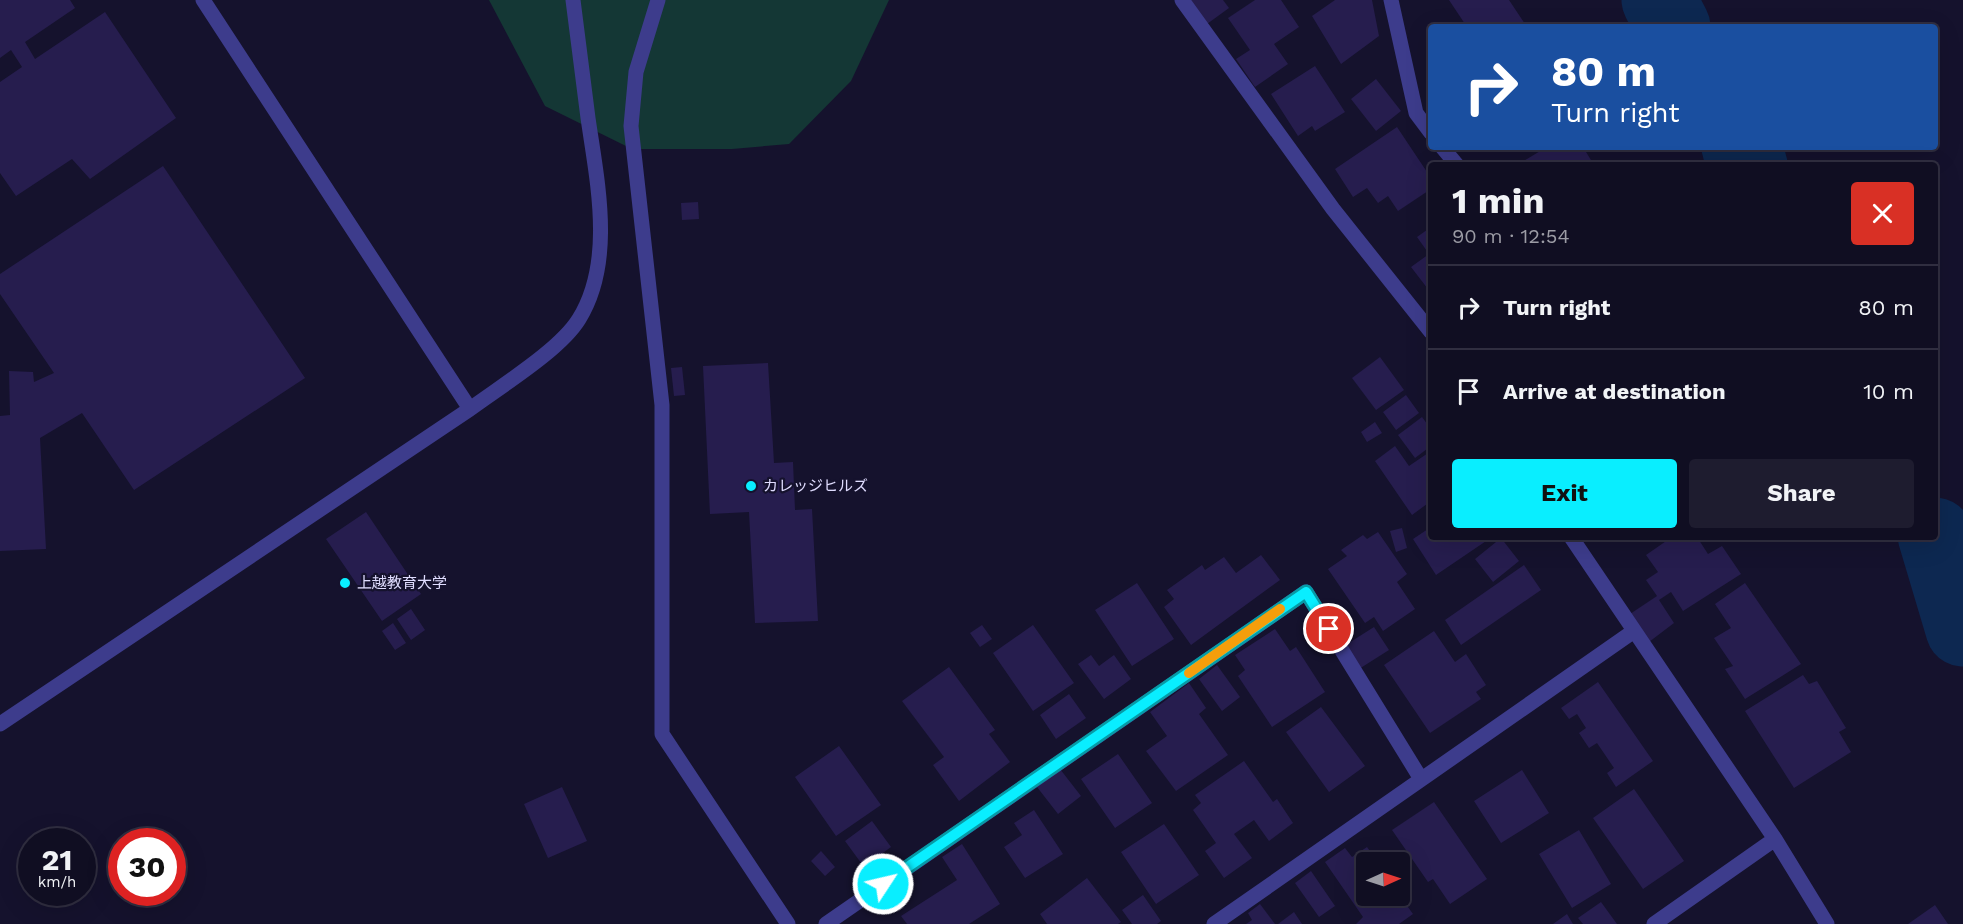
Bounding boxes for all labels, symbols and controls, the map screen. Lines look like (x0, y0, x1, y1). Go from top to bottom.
text: 80 m (1551, 47, 1656, 96)
icon: right (1452, 48, 1530, 126)
text: Turn right (1551, 97, 1680, 129)
text: 1 min (1452, 180, 1544, 222)
button: close (1851, 182, 1914, 245)
text: 90 m · 12:54 (1452, 224, 1570, 248)
icon: right (1452, 291, 1485, 324)
text: Turn right (1503, 295, 1610, 320)
text: 80 m (1858, 295, 1914, 320)
icon: arrive (1452, 375, 1485, 408)
text: Arrive at destination (1503, 379, 1726, 404)
text: 10 m (1863, 379, 1914, 404)
button: Exit (1452, 459, 1677, 528)
button: Share (1689, 459, 1914, 528)
place label: カレッジヒルズ (763, 477, 868, 495)
marker: カレッジヒルズ (744, 479, 758, 493)
place label: 上越教育大学 (357, 574, 447, 592)
marker: 上越教育大学 (338, 576, 352, 590)
pin (1303, 603, 1354, 654)
icon: arrive (1312, 612, 1345, 645)
speed limit sign: 30 (108, 828, 186, 906)
text: 21 (42, 842, 72, 877)
position arrow (851, 852, 915, 916)
north arrow (1356, 852, 1410, 906)
map controls (1356, 852, 1410, 906)
text: km/h (38, 873, 76, 891)

